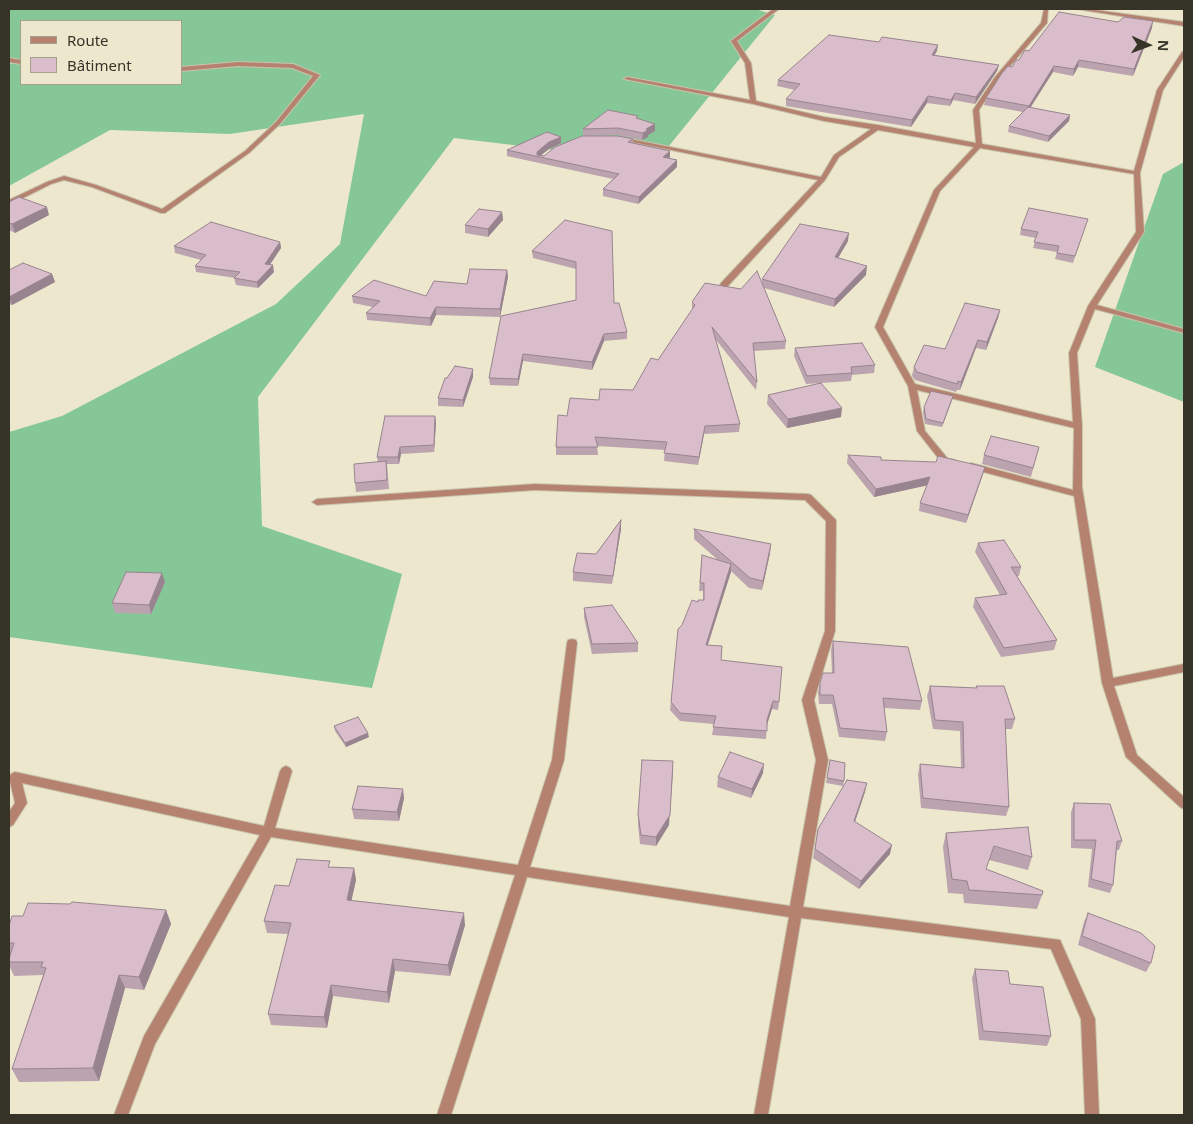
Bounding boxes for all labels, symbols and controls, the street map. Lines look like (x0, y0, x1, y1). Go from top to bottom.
legend (20, 20, 182, 85)
north arrow (1123, 20, 1173, 70)
text: Route (67, 30, 109, 50)
text: N (1154, 40, 1173, 52)
text: Bâtiment (67, 55, 132, 75)

